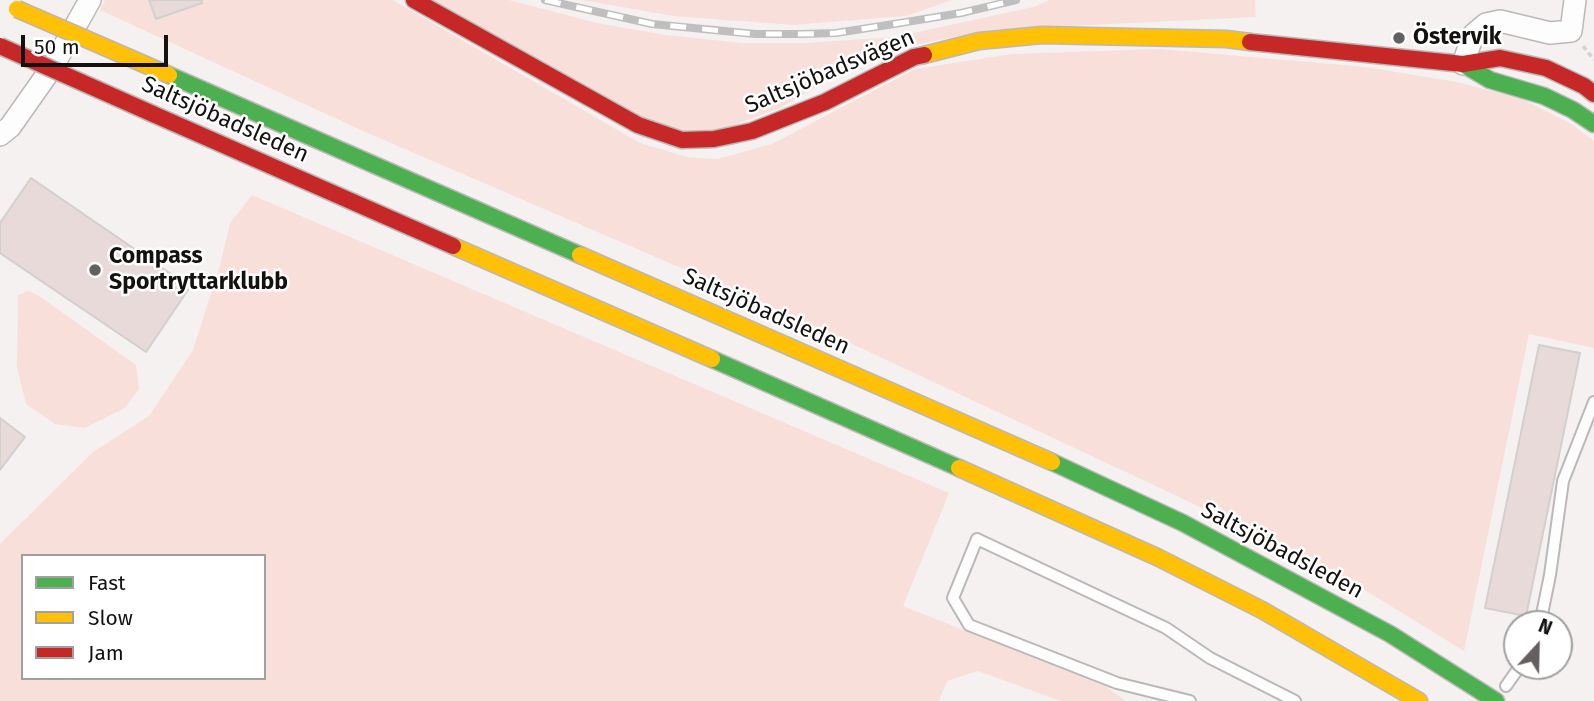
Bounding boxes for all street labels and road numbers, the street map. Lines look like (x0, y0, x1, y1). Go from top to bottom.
street label: Saltsjöbadsvägen (741, 24, 919, 120)
street label: Saltsjöbadsleden (137, 71, 313, 169)
street label: Saltsjöbadsleden (678, 263, 854, 361)
street label: Saltsjöbadsleden (1196, 497, 1368, 605)

